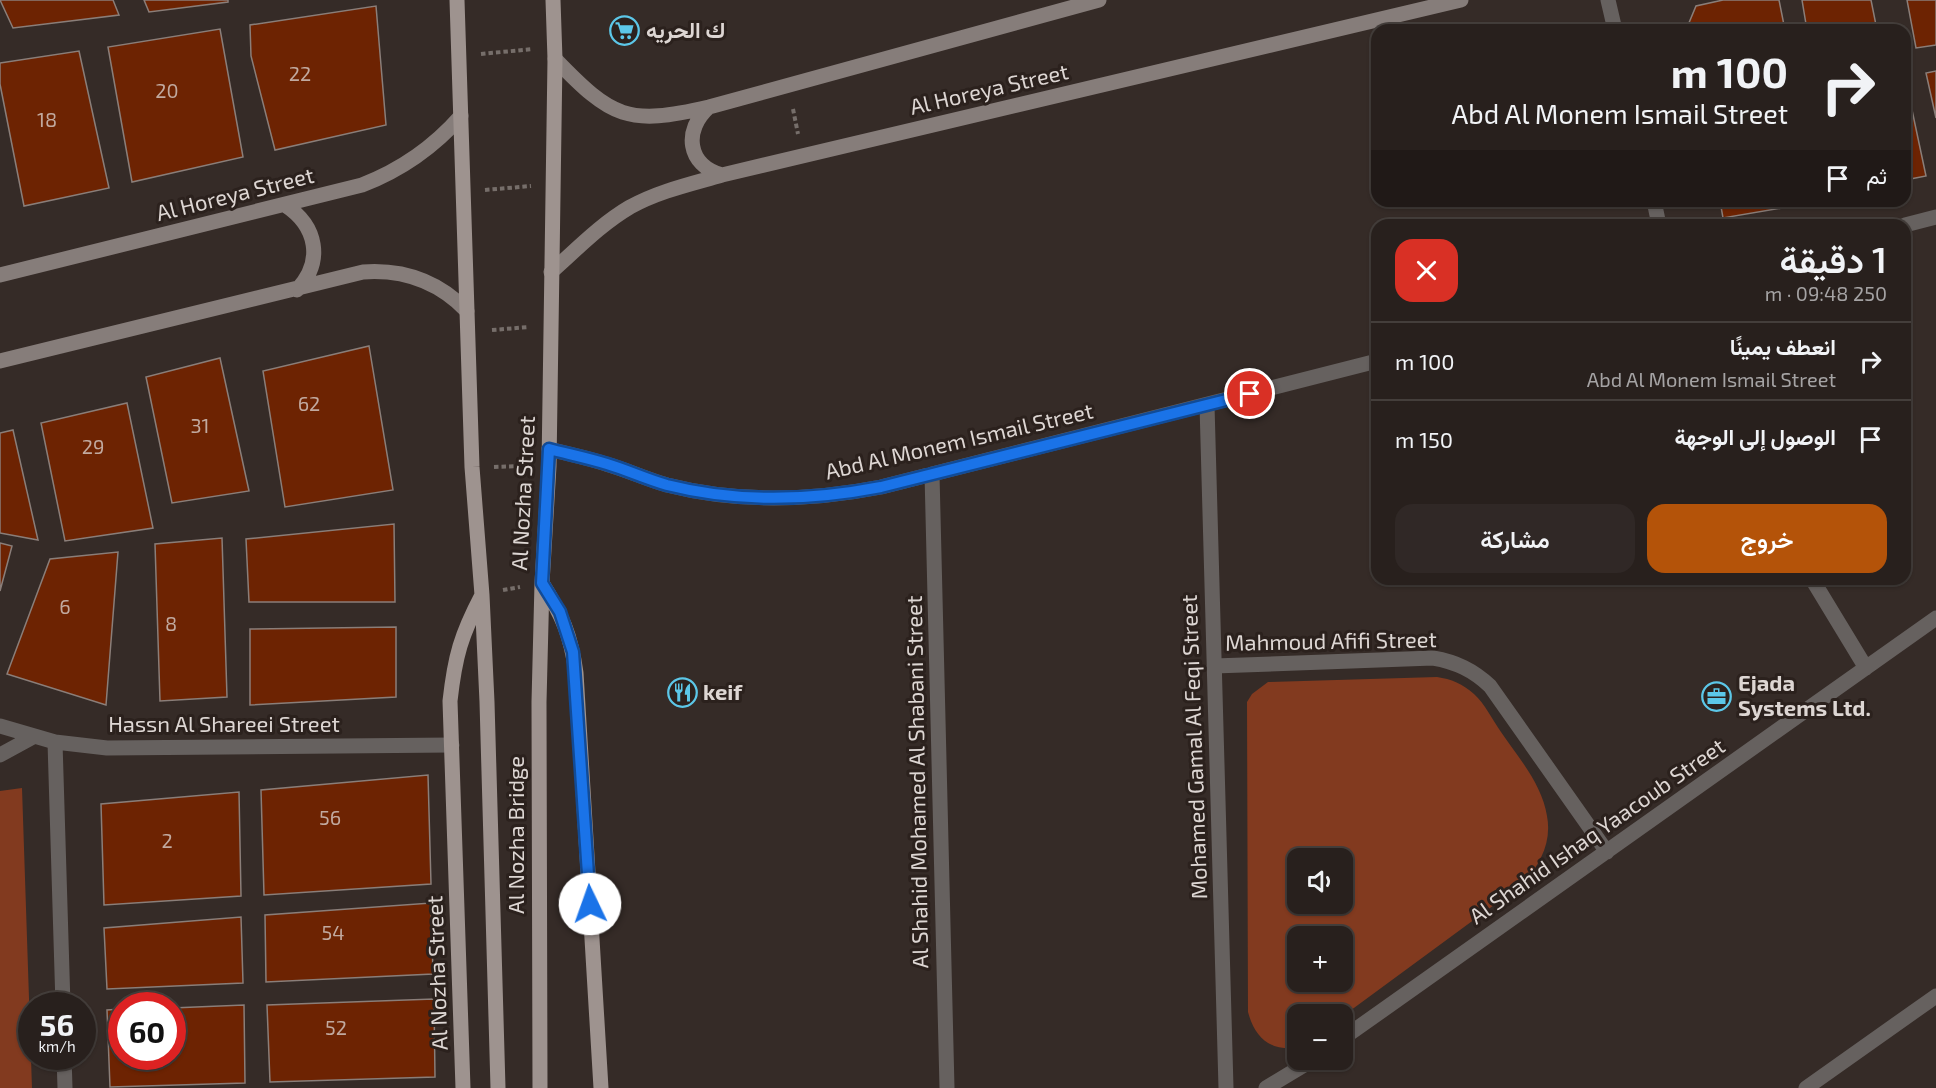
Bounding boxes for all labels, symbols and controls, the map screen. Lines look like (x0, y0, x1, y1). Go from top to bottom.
supermarket icon: ك الحريه (609, 14, 641, 46)
place label: ك الحريه (646, 16, 725, 44)
text: 100 m (1671, 46, 1788, 96)
icon: right (1809, 48, 1887, 126)
street label: Al Horeya Street (907, 57, 1070, 119)
house number: 22 (289, 61, 311, 85)
house number: 20 (155, 78, 179, 102)
text: Abd Al Monem Ismail Street (1452, 97, 1788, 129)
house number: 18 (37, 107, 57, 131)
street label: Al Horeya Street (153, 161, 316, 225)
icon: arrive (1821, 162, 1854, 195)
text: ثم (1866, 162, 1887, 188)
text: 1 دقيقة (1780, 237, 1887, 280)
button: close (1395, 239, 1458, 302)
text: 250 m · 09:48 (1765, 281, 1887, 305)
text: انعطف يمينًا (1730, 333, 1836, 359)
icon: right (1854, 345, 1887, 378)
text: 100 m (1395, 348, 1454, 374)
text: Abd Al Monem Ismail Street (1587, 367, 1836, 391)
pin (1224, 368, 1275, 419)
icon: arrive (1233, 377, 1266, 410)
house number: 62 (298, 391, 320, 415)
street label: Abd Al Monem Ismail Street (822, 397, 1095, 484)
house number: 31 (190, 413, 210, 437)
street label: Al Nozha Street (505, 415, 539, 571)
text: الوصول إلى الوجهة (1674, 423, 1836, 449)
icon: arrive (1854, 423, 1887, 456)
text: 150 m (1395, 426, 1453, 452)
house number: 29 (82, 434, 104, 458)
button: مشاركة (1395, 504, 1635, 573)
button: خروج (1647, 504, 1887, 573)
house number: 6 (59, 594, 71, 618)
street label: Mohamed Gamal Al Feqi Street (1175, 594, 1211, 900)
street label: Al Shahid Mohamed Al Shabani Street (900, 595, 932, 969)
house number: 8 (165, 611, 177, 635)
street label: Mahmoud Afifi Street (1225, 625, 1437, 655)
place label: Ejada Systems Ltd. (1738, 669, 1871, 721)
restaurant icon: keif (666, 676, 698, 708)
place label: keif (703, 678, 743, 704)
office icon: Ejada Systems Ltd. (1701, 680, 1733, 712)
street label: Hassn Al Shareei Street (108, 710, 340, 736)
street label: Al Shahid Ishaq Yaacoub Street (1464, 732, 1729, 929)
street label: Al Nozha Bridge (502, 756, 528, 914)
house number: 56 (319, 805, 341, 829)
house number: 2 (161, 828, 173, 852)
map controls (1287, 848, 1353, 1070)
button: sound (1287, 848, 1353, 914)
position arrow (558, 872, 622, 936)
street label: Al Nozha Street (420, 895, 452, 1051)
house number: 54 (321, 920, 345, 944)
button: + (1287, 926, 1353, 992)
speed limit sign: 60 (108, 992, 186, 1070)
button: − (1287, 1004, 1353, 1070)
text: 56 (40, 1006, 74, 1042)
house number: 52 (325, 1015, 347, 1039)
text: km/h (38, 1037, 76, 1055)

